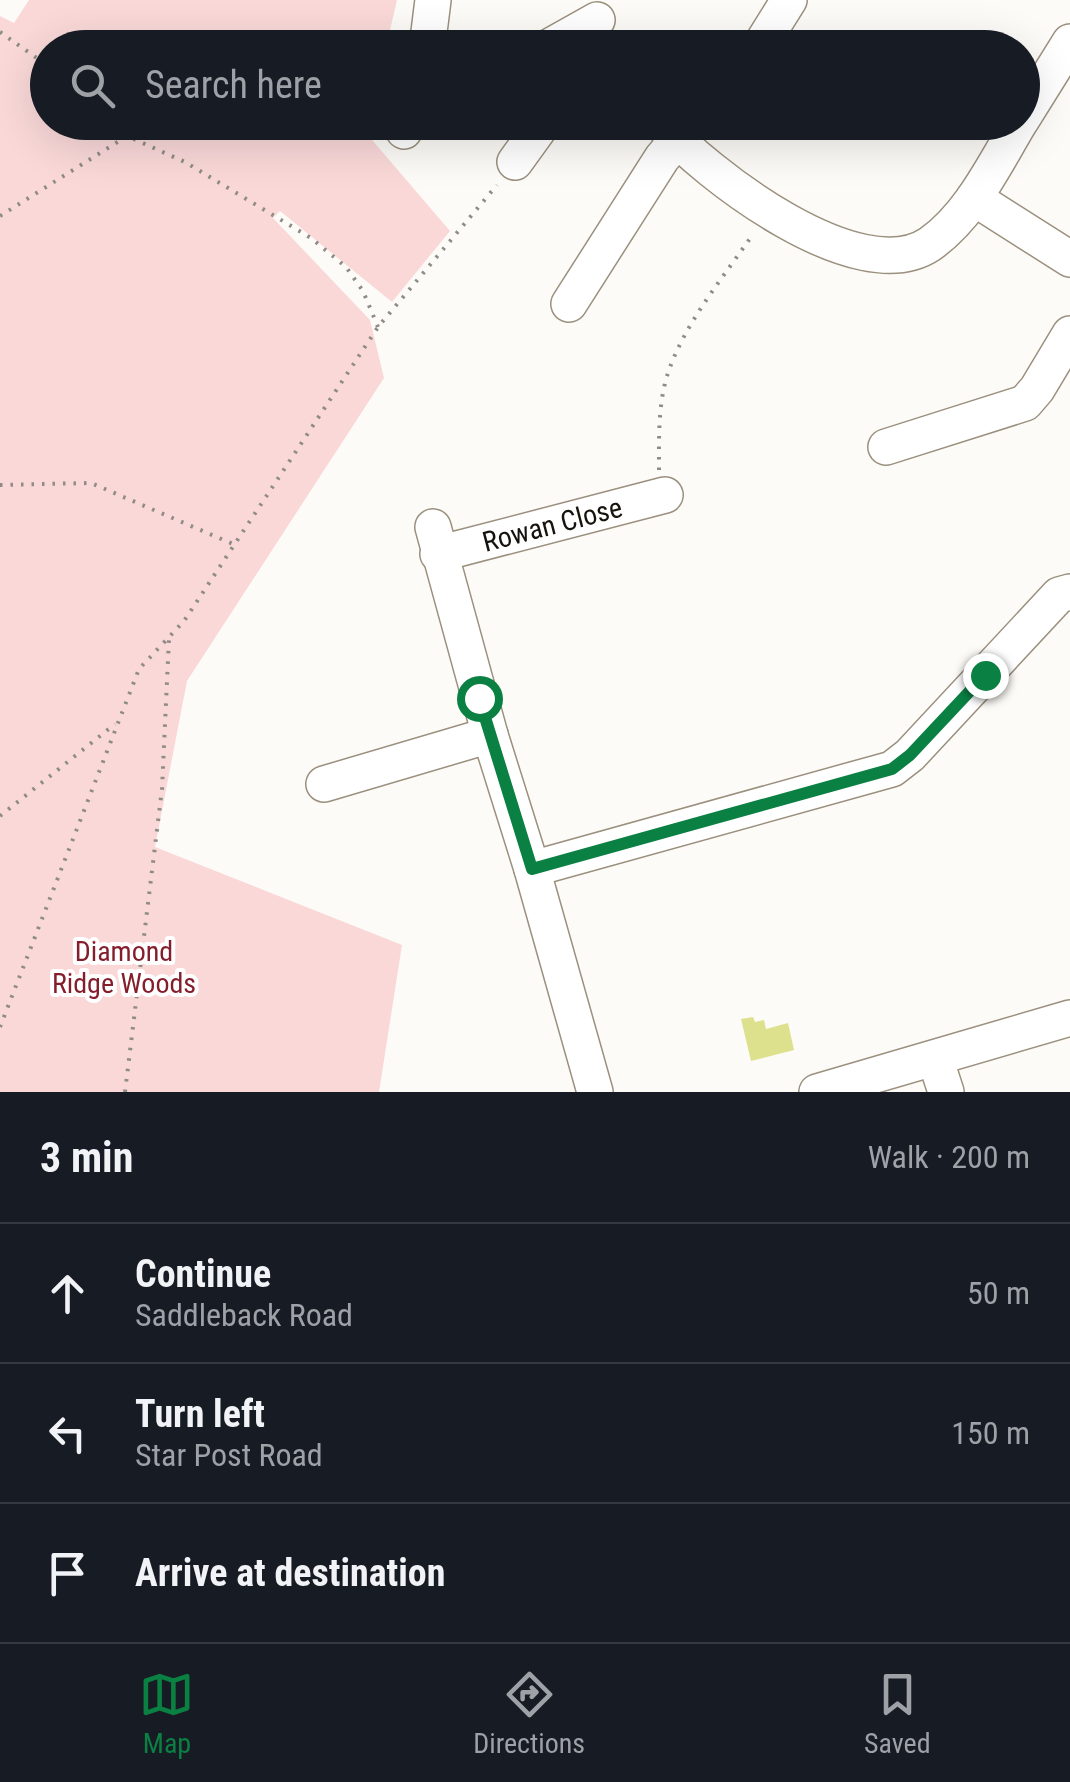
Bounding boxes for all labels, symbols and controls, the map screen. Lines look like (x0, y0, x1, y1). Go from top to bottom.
search box (30, 30, 1040, 140)
icon: search (65, 58, 120, 113)
text: Search here (145, 63, 322, 107)
street label: Rowan Close (479, 490, 625, 558)
route end (963, 653, 1009, 699)
route start (457, 676, 503, 722)
park label: Diamond Ridge Woods (52, 935, 196, 1000)
text: 3 min (40, 1133, 133, 1182)
text: Walk · 200 m (868, 1138, 1030, 1176)
text: Continue (135, 1252, 271, 1296)
icon: ahead (40, 1266, 95, 1321)
text: 50 m (967, 1274, 1030, 1312)
text: Saddleback Road (135, 1296, 353, 1334)
text: Turn left (135, 1392, 265, 1436)
icon: left (40, 1406, 95, 1461)
text: 150 m (951, 1414, 1030, 1452)
text: Star Post Road (135, 1436, 323, 1474)
icon: arrive (40, 1546, 95, 1601)
text: Arrive at destination (135, 1551, 445, 1595)
tab: Map (139, 1667, 194, 1760)
tab: Directions (473, 1667, 585, 1760)
tab: Saved (864, 1667, 931, 1760)

